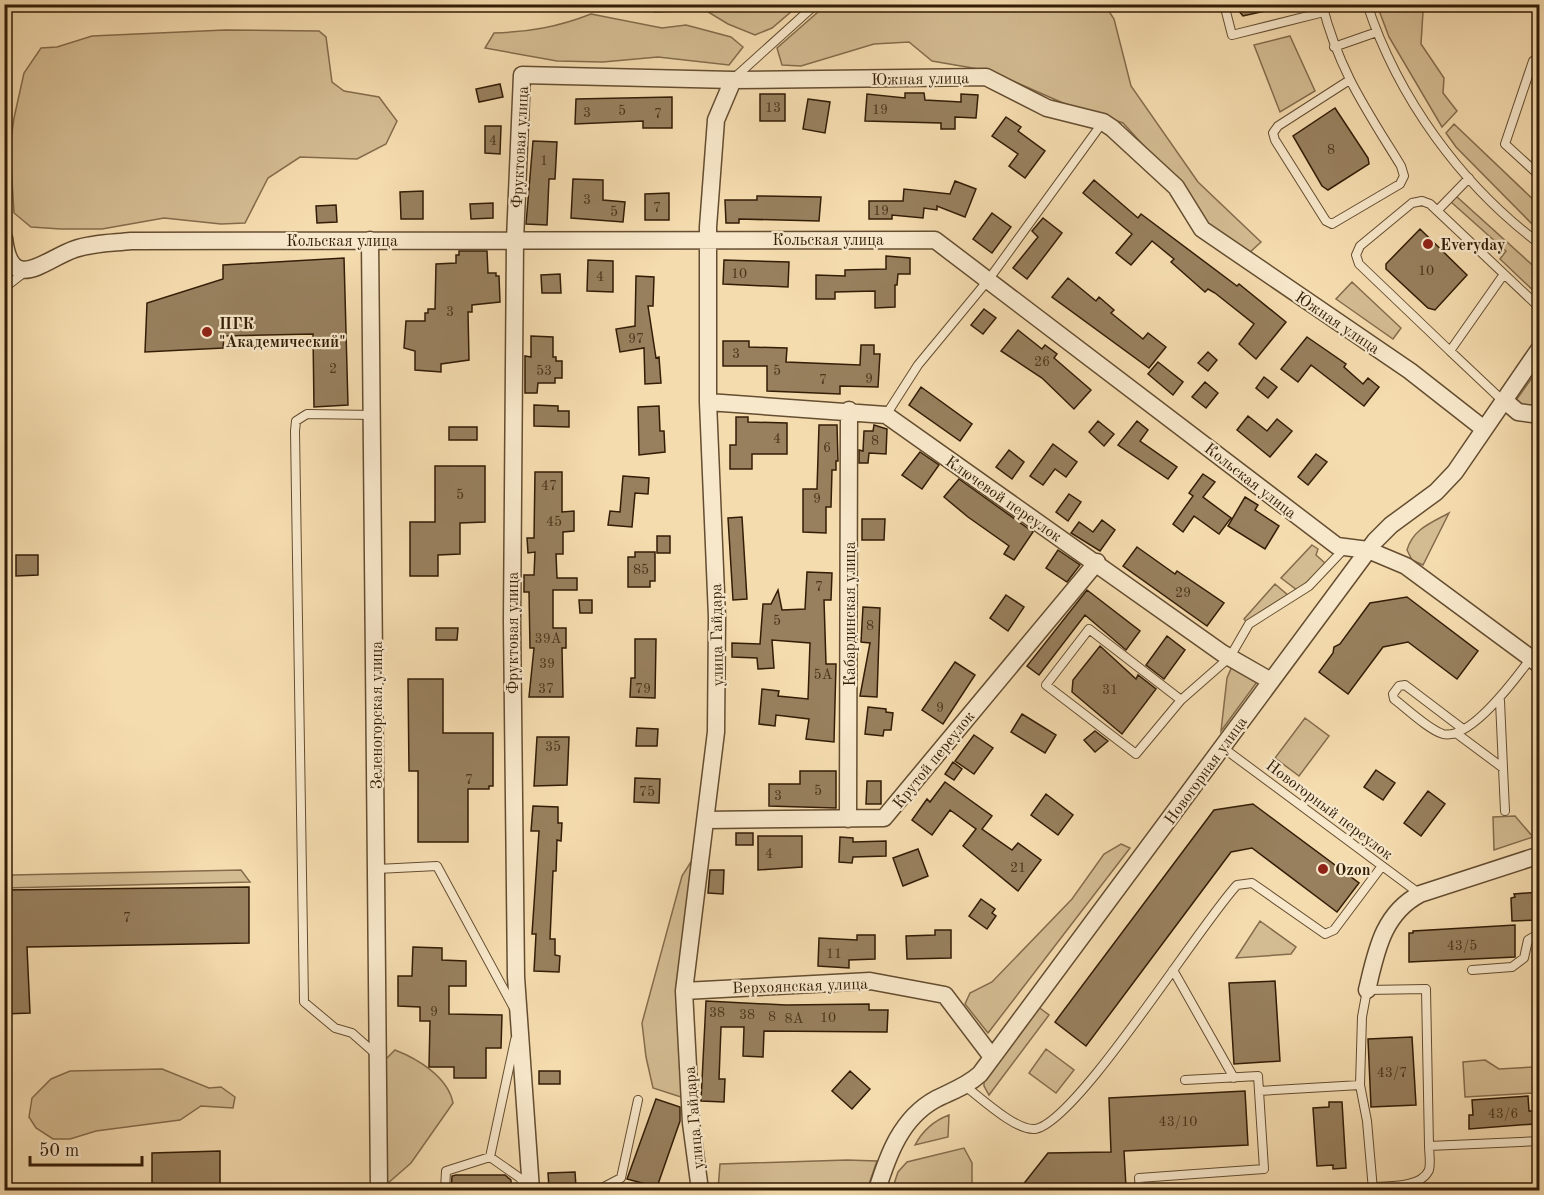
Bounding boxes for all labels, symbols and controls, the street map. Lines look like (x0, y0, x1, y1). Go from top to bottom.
street label: Южная улица (871, 71, 969, 89)
street label: Фруктовая улица (510, 85, 532, 209)
house number: 13 (765, 101, 781, 115)
house number: 19 (872, 103, 888, 117)
house number: 5 (618, 104, 626, 118)
house number: 3 (583, 106, 591, 120)
house number: 7 (654, 107, 662, 121)
house number: 4 (489, 134, 497, 148)
house number: 8 (1327, 143, 1335, 157)
house number: 1 (540, 154, 548, 168)
house number: 3 (583, 193, 591, 207)
house number: 7 (653, 201, 661, 215)
house number: 19 (873, 204, 889, 218)
house number: 5 (610, 205, 618, 219)
street label: Кольская улица (772, 233, 884, 249)
street label: Кольская улица (286, 234, 398, 250)
marker: Everyday (1421, 237, 1435, 251)
place label: Everyday (1440, 238, 1505, 254)
house number: 10 (1418, 264, 1434, 278)
house number: 10 (731, 267, 747, 281)
house number: 4 (596, 270, 604, 284)
street label: Южная улица (1292, 290, 1382, 358)
house number: 3 (446, 305, 454, 319)
place label: ПГК "Академический" (219, 317, 346, 351)
marker: ПГК "Академический" (200, 325, 214, 339)
house number: 97 (628, 332, 644, 346)
house number: 3 (732, 347, 740, 361)
house number: 26 (1034, 355, 1050, 369)
house number: 2 (329, 362, 337, 376)
house number: 53 (536, 364, 552, 378)
house number: 5 (773, 364, 781, 378)
house number: 9 (865, 372, 873, 386)
house number: 7 (819, 373, 827, 387)
house number: 4 (773, 432, 781, 446)
house number: 8 (871, 434, 879, 448)
house number: 6 (823, 441, 831, 455)
street label: Кольская улица (1201, 441, 1299, 522)
street label: Ключевой переулок (942, 454, 1064, 546)
house number: 47 (541, 479, 557, 493)
house number: 5 (456, 488, 464, 502)
house number: 9 (813, 492, 821, 506)
house number: 45 (546, 515, 562, 529)
street label: Кабардинская улица (843, 541, 859, 687)
house number: 85 (633, 563, 649, 577)
street label: Фруктовая улица (506, 572, 522, 694)
house number: 7 (815, 580, 823, 594)
street label: улица Гайдара (709, 583, 727, 687)
house number: 29 (1175, 586, 1191, 600)
house number: 5 (773, 614, 781, 628)
house number: 8 (866, 619, 874, 633)
house number: 39А (535, 632, 562, 646)
street label: Зеленогорская улица (370, 641, 386, 789)
house number: 39 (539, 657, 555, 671)
house number: 5А (814, 668, 833, 682)
house number: 37 (538, 682, 554, 696)
house number: 79 (635, 682, 651, 696)
house number: 31 (1102, 683, 1118, 697)
house number: 9 (936, 701, 944, 715)
street label: Крутой переулок (891, 709, 979, 812)
street label: Новогорная улица (1162, 714, 1251, 828)
house number: 35 (545, 740, 561, 754)
street label: Новогорный переулок (1262, 758, 1395, 863)
house number: 7 (465, 773, 473, 787)
house number: 5 (814, 784, 822, 798)
house number: 75 (639, 785, 655, 799)
house number: 3 (774, 789, 782, 803)
house number: 4 (765, 847, 773, 861)
house number: 21 (1010, 861, 1026, 875)
marker: Ozon (1316, 862, 1330, 876)
place label: Ozon (1335, 863, 1371, 879)
house number: 7 (123, 911, 131, 925)
house number: 43/5 (1447, 939, 1477, 953)
house number: 11 (826, 947, 842, 961)
street label: Верхоянская улица (732, 977, 868, 997)
house number: 9 (430, 1005, 438, 1019)
house number: 38 (709, 1006, 725, 1020)
house number: 38 (739, 1008, 755, 1022)
house number: 8 (768, 1010, 776, 1024)
house number: 10 (820, 1011, 836, 1025)
house number: 8А (785, 1012, 804, 1026)
street label: улица Гайдара (683, 1066, 707, 1170)
house number: 43/7 (1377, 1066, 1407, 1080)
house number: 43/6 (1488, 1107, 1518, 1121)
house number: 43/10 (1159, 1115, 1197, 1129)
scale bar (30, 1129, 142, 1167)
text: 50 m (39, 1142, 79, 1160)

